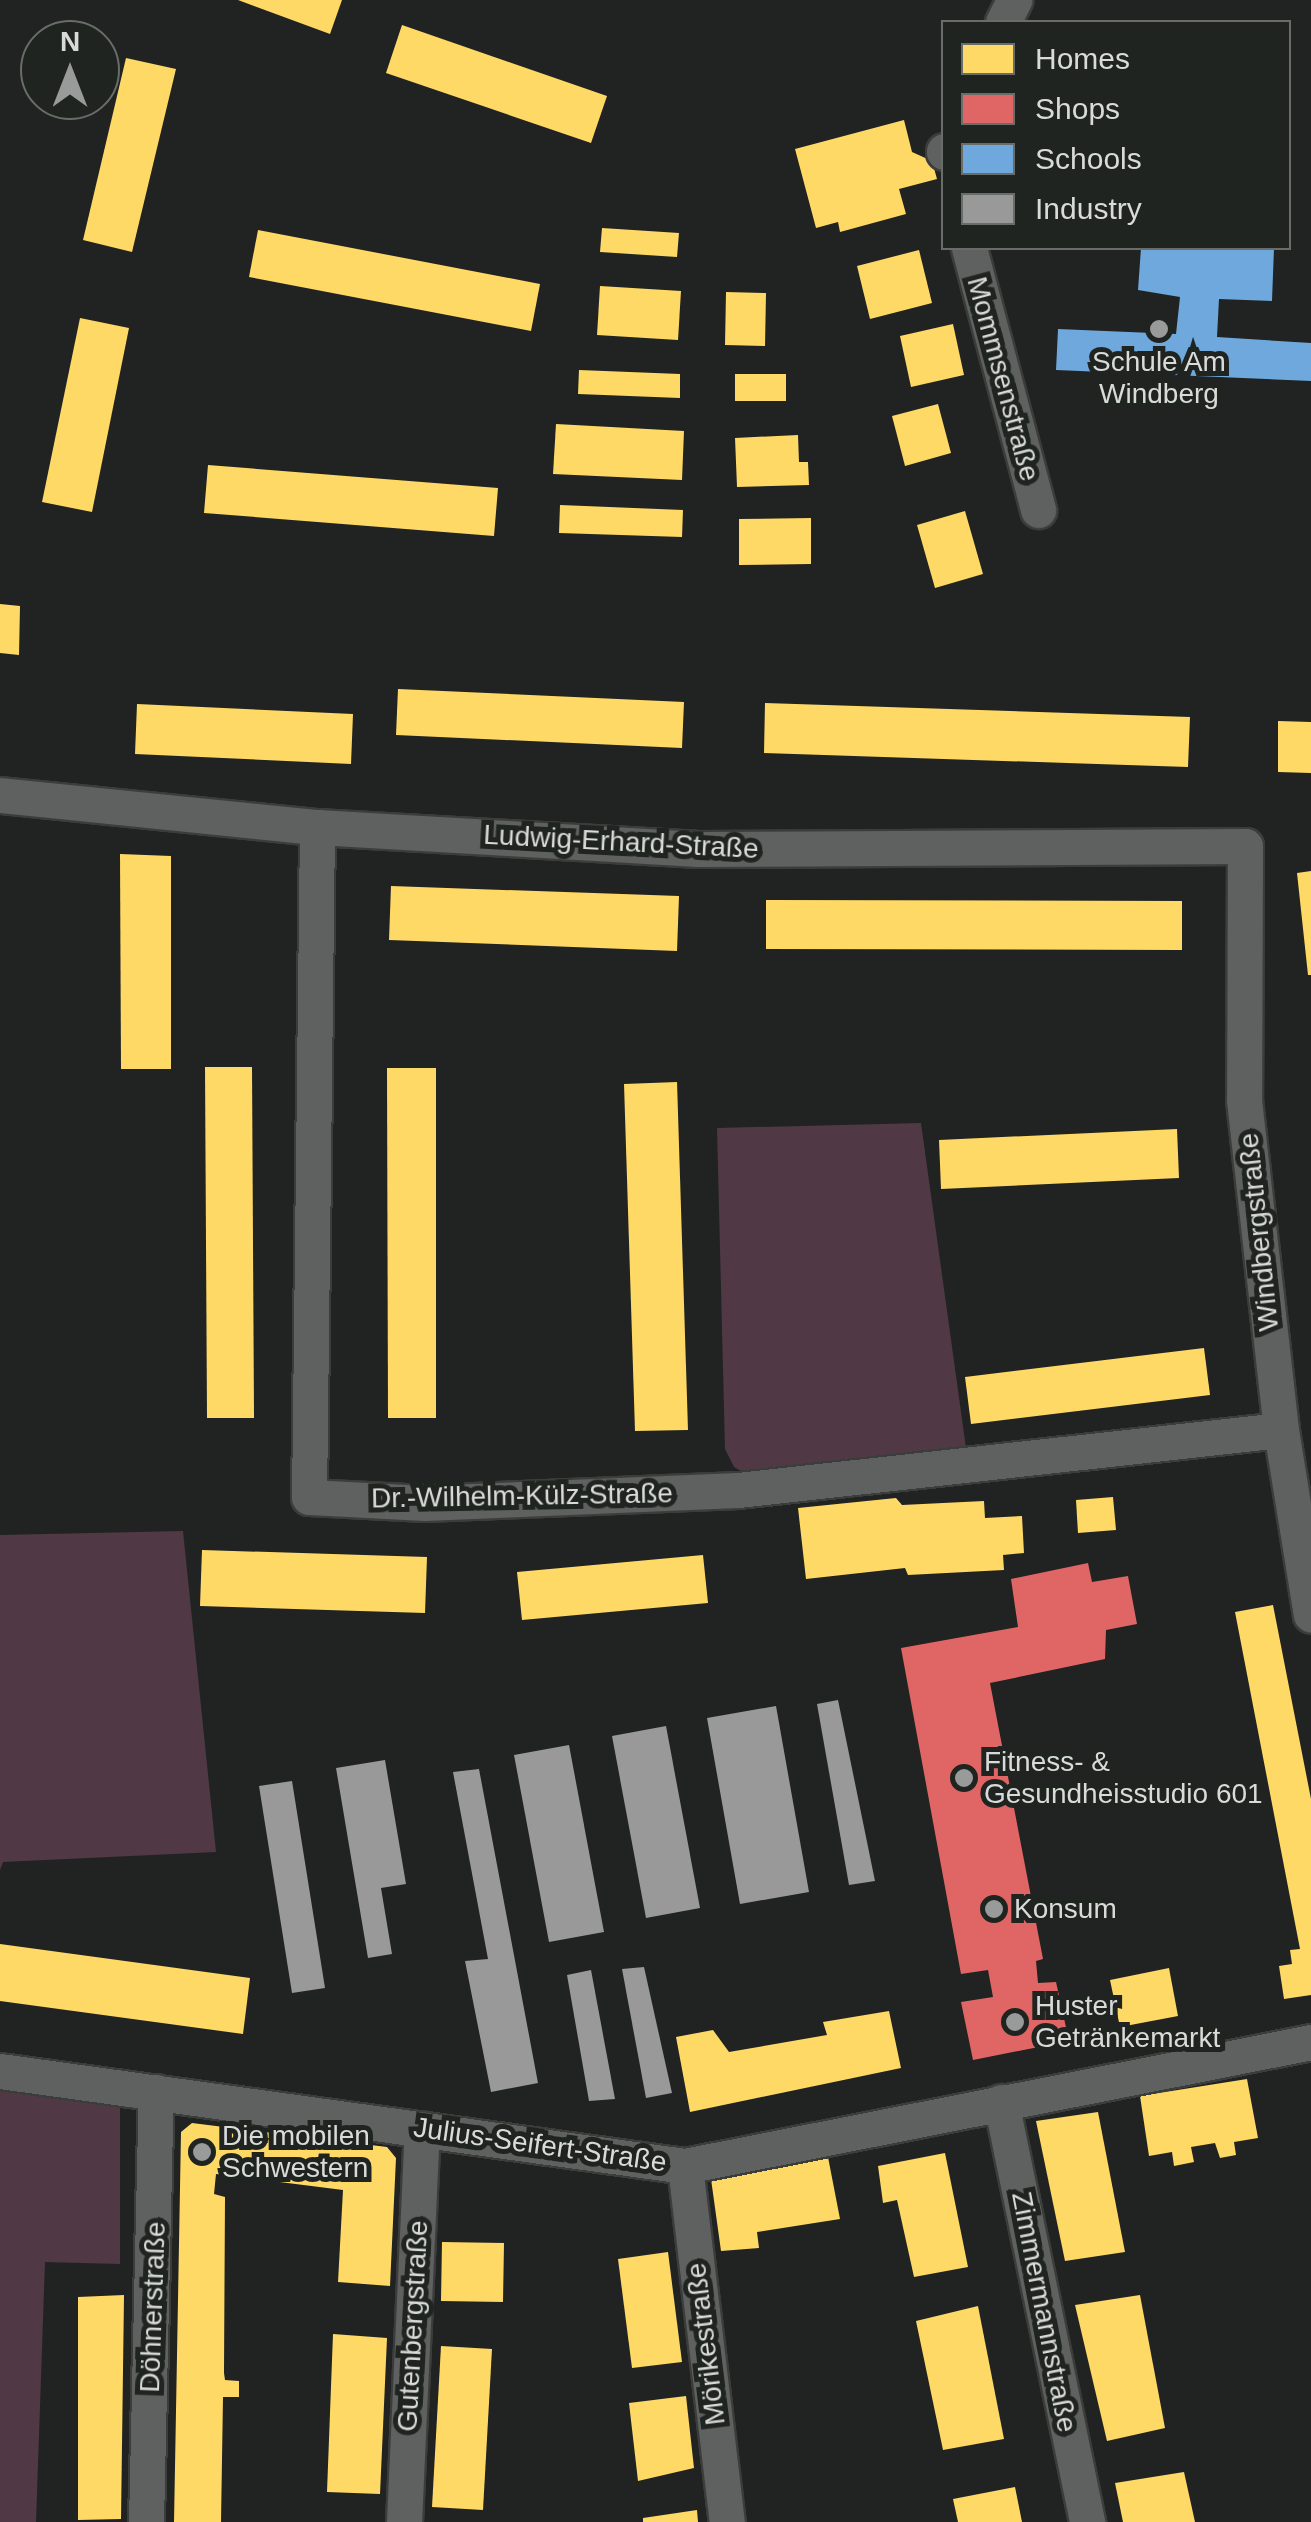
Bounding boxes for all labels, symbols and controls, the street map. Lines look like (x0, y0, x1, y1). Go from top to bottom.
north arrow (20, 20, 120, 120)
legend (941, 20, 1291, 250)
text: N (60, 26, 80, 57)
text: Homes (1035, 42, 1130, 75)
text: Shops (1035, 92, 1120, 125)
text: Schools (1035, 142, 1142, 175)
text: Industry (1035, 192, 1142, 225)
street label: Mommsenstraße (960, 273, 1046, 485)
marker: Schule Am Windberg (1148, 318, 1170, 340)
place label: Schule Am Windberg (1091, 345, 1227, 411)
street label: Ludwig-Erhard-Straße (483, 818, 759, 866)
street label: Windbergstraße (1232, 1131, 1286, 1333)
street label: Dr.-Wilhelm-Külz-Straße (371, 1477, 673, 1515)
place label: Fitness- & Gesundheisstudio 601 (984, 1745, 1263, 1811)
marker: Fitness- & Gesundheisstudio 601 (953, 1767, 975, 1789)
place label: Konsum (1014, 1892, 1117, 1926)
marker: Konsum (983, 1898, 1005, 1920)
place label: Huster Getränkemarkt (1035, 1989, 1220, 2055)
marker: Huster Getränkemarkt (1004, 2011, 1026, 2033)
street label: Julius-Seifert-Straße (411, 2111, 669, 2179)
place label: Die mobilen Schwestern (222, 2119, 370, 2185)
marker: Die mobilen Schwestern (191, 2141, 213, 2163)
street label: Zimmermannstraße (1004, 2189, 1084, 2435)
street label: Gutenbergstraße (391, 2219, 435, 2433)
street label: Döhnerstraße (133, 2221, 173, 2393)
street label: Mörikestraße (679, 2261, 733, 2427)

